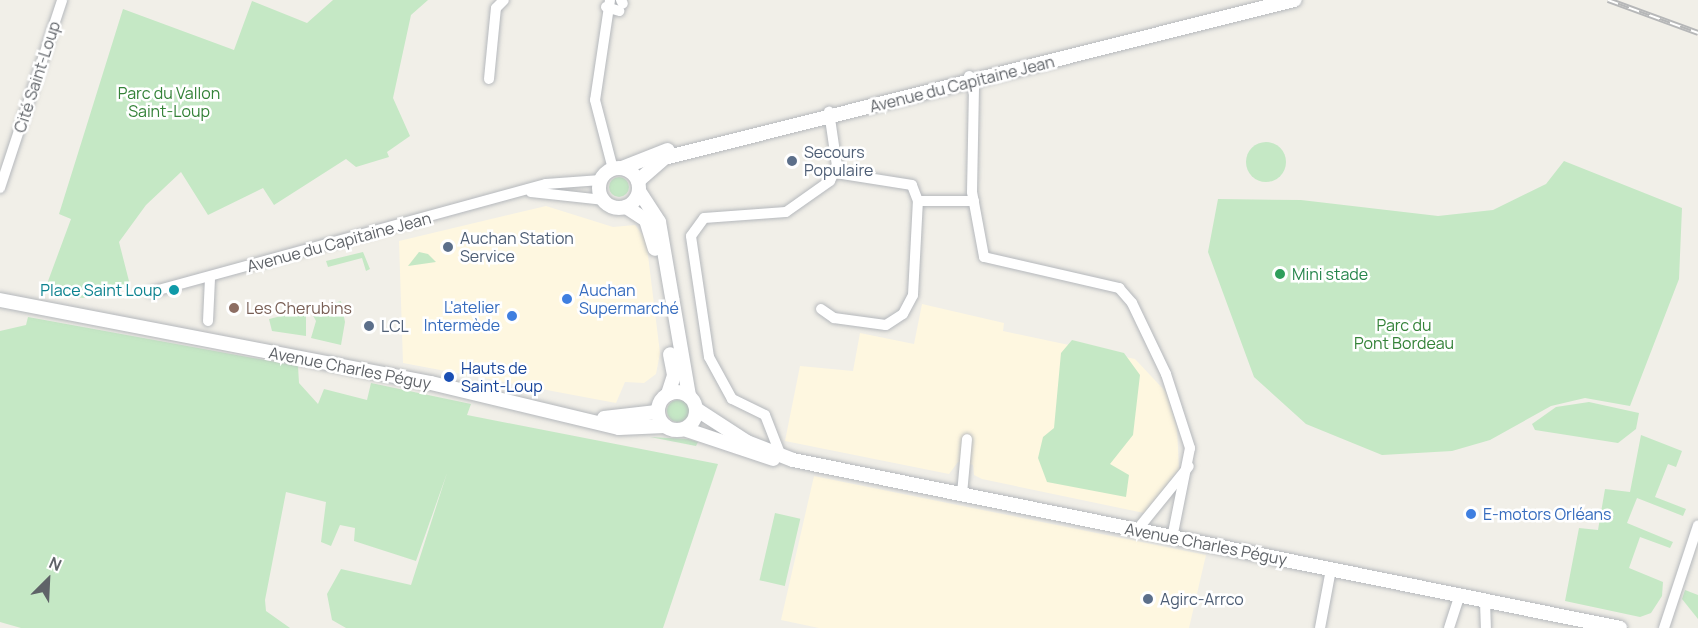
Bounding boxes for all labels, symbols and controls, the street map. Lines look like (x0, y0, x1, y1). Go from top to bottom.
street label: Cité Saint-Loup (10, 19, 64, 135)
street label: Avenue du Capitaine Jean (868, 52, 1056, 116)
park label: Parc du Vallon Saint-Loup (118, 83, 220, 121)
place label: Secours Populaire (804, 142, 873, 180)
marker: Secours Populaire (785, 154, 799, 168)
street label: Avenue du Capitaine Jean (245, 208, 433, 276)
place label: Auchan Station Service (460, 228, 574, 266)
marker: Auchan Station Service (441, 240, 455, 254)
place label: Mini stade (1292, 264, 1368, 284)
marker: Mini stade (1273, 267, 1287, 281)
place label: Place Saint Loup (40, 280, 162, 300)
place label: Auchan Supermarché (579, 280, 679, 318)
marker: Place Saint Loup (167, 283, 181, 297)
marker: Auchan Supermarché (560, 292, 574, 306)
place label: L'atelier Intermède (424, 297, 500, 335)
place label: Les Cherubins (246, 298, 352, 318)
marker: Les Cherubins (227, 301, 241, 315)
marker: L'atelier Intermède (505, 309, 519, 323)
park label: Parc du Pont Bordeau (1354, 315, 1454, 353)
place label: LCL (381, 316, 409, 336)
marker: LCL (362, 319, 376, 333)
street label: Avenue Charles Péguy (267, 343, 433, 393)
place label: Hauts de Saint-Loup (461, 358, 543, 396)
marker: Hauts de Saint-Loup (442, 370, 456, 384)
place label: E-motors Orléans (1483, 504, 1611, 524)
marker: E-motors Orléans (1464, 507, 1478, 521)
street label: Avenue Charles Péguy (1123, 519, 1289, 569)
north arrow (18, 550, 78, 610)
text: N (46, 551, 65, 576)
place label: Agirc-Arrco (1160, 589, 1244, 609)
marker: Agirc-Arrco (1141, 592, 1155, 606)

